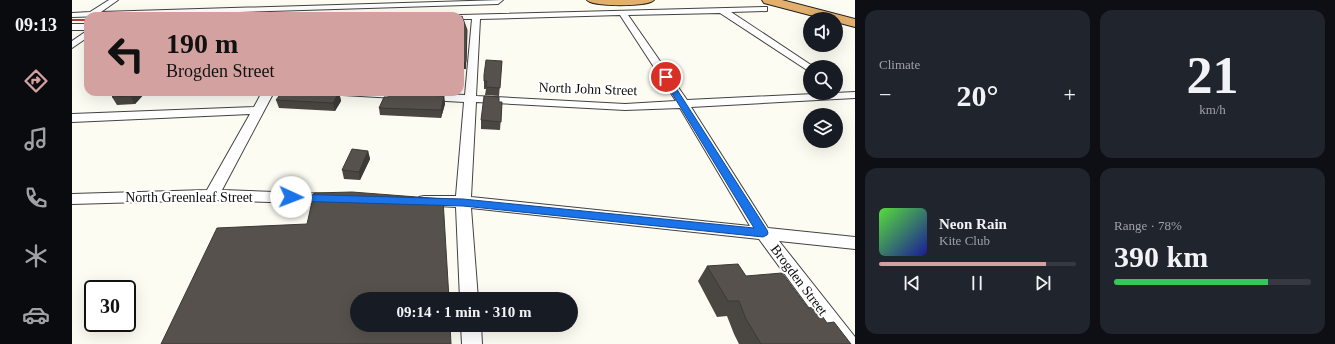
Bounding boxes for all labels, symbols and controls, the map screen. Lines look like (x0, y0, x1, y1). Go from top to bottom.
map controls (803, 12, 843, 148)
button: sound (803, 12, 843, 52)
text: 09:13 (15, 15, 57, 35)
icon: left (100, 28, 152, 80)
text: 190 m (166, 28, 238, 59)
text: 21 (1187, 47, 1239, 104)
text: Climate (879, 57, 920, 72)
pin (649, 60, 683, 94)
button: search (803, 60, 843, 100)
text: Brogden Street (166, 61, 274, 81)
icon: arrive (655, 66, 677, 88)
icon: directions (22, 67, 50, 95)
text: 20° (957, 79, 999, 112)
street label: North John Street (538, 80, 638, 98)
text: − (879, 82, 891, 107)
text: + (1064, 82, 1076, 107)
text: km/h (1199, 102, 1226, 117)
button: layers (803, 108, 843, 148)
icon: music (22, 125, 50, 153)
position arrow (270, 176, 312, 218)
icon: phone (22, 184, 50, 212)
street label: North Greenleaf Street (125, 190, 253, 205)
text: Neon Rain (939, 216, 1007, 232)
text: Range · 78% (1114, 218, 1182, 233)
text: Kite Club (939, 233, 990, 248)
text: 390 km (1114, 240, 1208, 273)
icon: climate (22, 242, 50, 270)
street label: Brogden Street (768, 242, 830, 318)
icon: previous (901, 272, 923, 294)
icon: pause (966, 272, 988, 294)
icon: next (1032, 272, 1054, 294)
speed limit sign: 30 (84, 280, 136, 332)
icon: car (22, 301, 50, 329)
text: 09:14 · 1 min · 310 m (397, 304, 532, 320)

